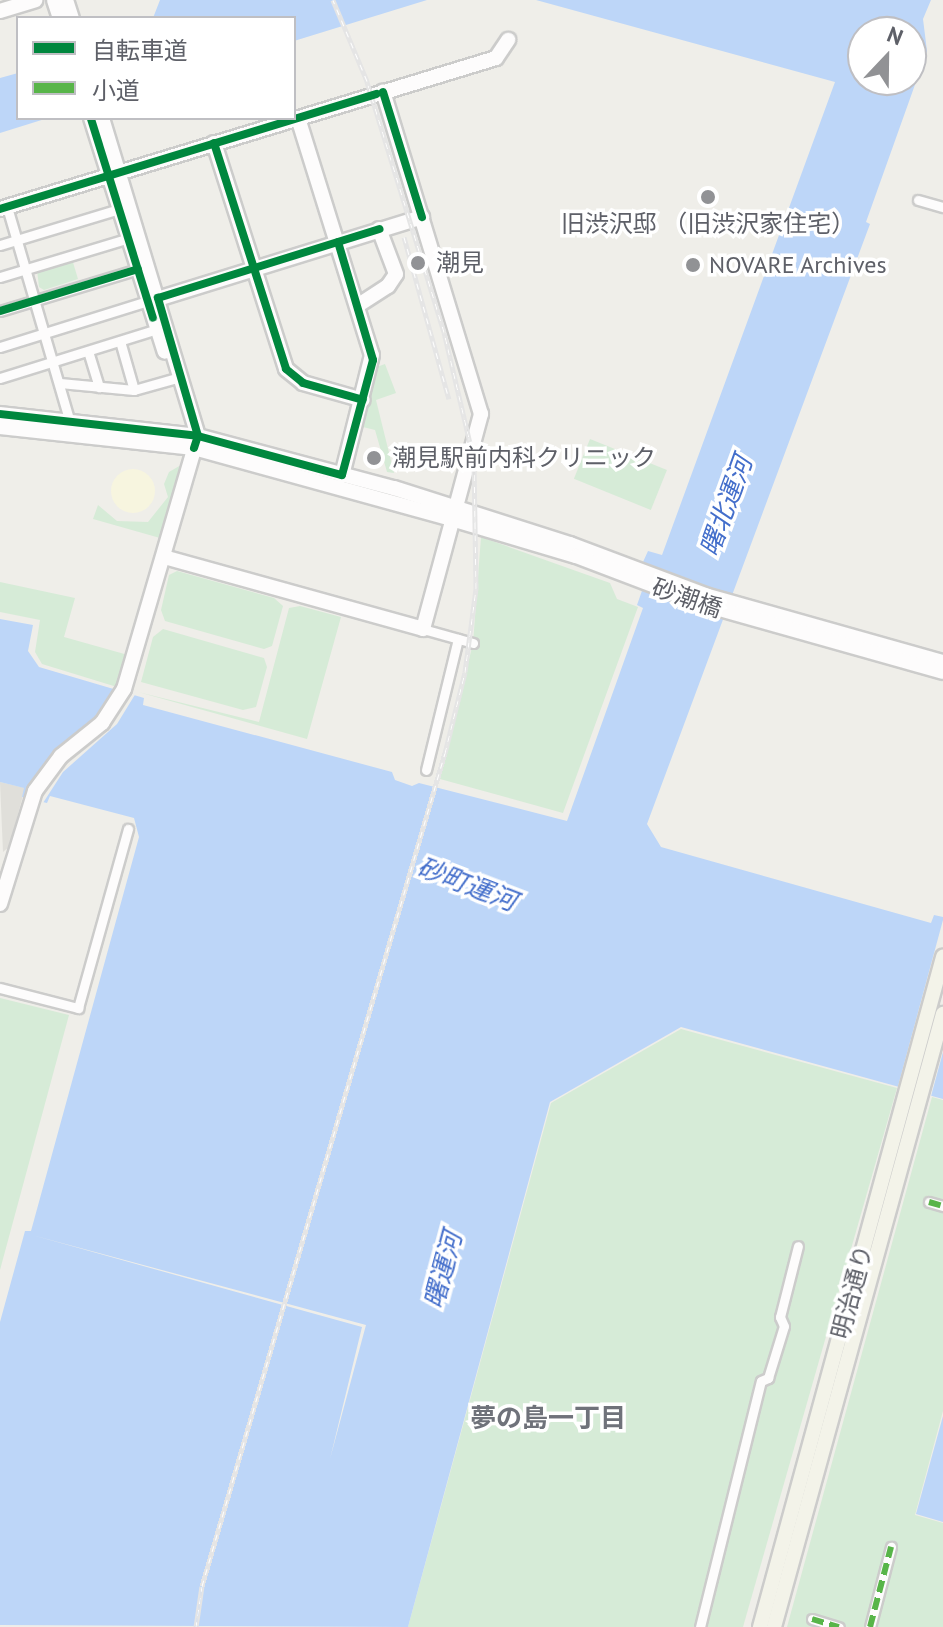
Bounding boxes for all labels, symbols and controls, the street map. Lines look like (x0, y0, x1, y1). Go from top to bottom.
legend (16, 16, 296, 120)
north arrow (847, 16, 927, 96)
text: N (883, 20, 907, 51)
text: 自転車道 (92, 35, 188, 66)
text: 小道 (92, 75, 140, 106)
marker: 旧渋沢邸 （旧渋沢家住宅） (699, 188, 717, 206)
place label: 旧渋沢邸 （旧渋沢家住宅） (561, 210, 855, 238)
place label: 潮見 (436, 249, 484, 277)
place label: NOVARE Archives (709, 251, 887, 279)
marker: 潮見 (407, 252, 429, 274)
marker: NOVARE Archives (684, 256, 702, 274)
place label: 潮見駅前内科クリニック (392, 444, 656, 472)
marker: 潮見駅前内科クリニック (363, 447, 385, 469)
water label: 曙北運河 (694, 452, 758, 560)
street label: 砂潮橋 (648, 573, 726, 623)
water label: 砂町運河 (413, 851, 521, 917)
water label: 曙運河 (418, 1228, 468, 1312)
street label: 明治通り (826, 1242, 878, 1342)
district label: 夢の島一丁目 (470, 1402, 626, 1434)

